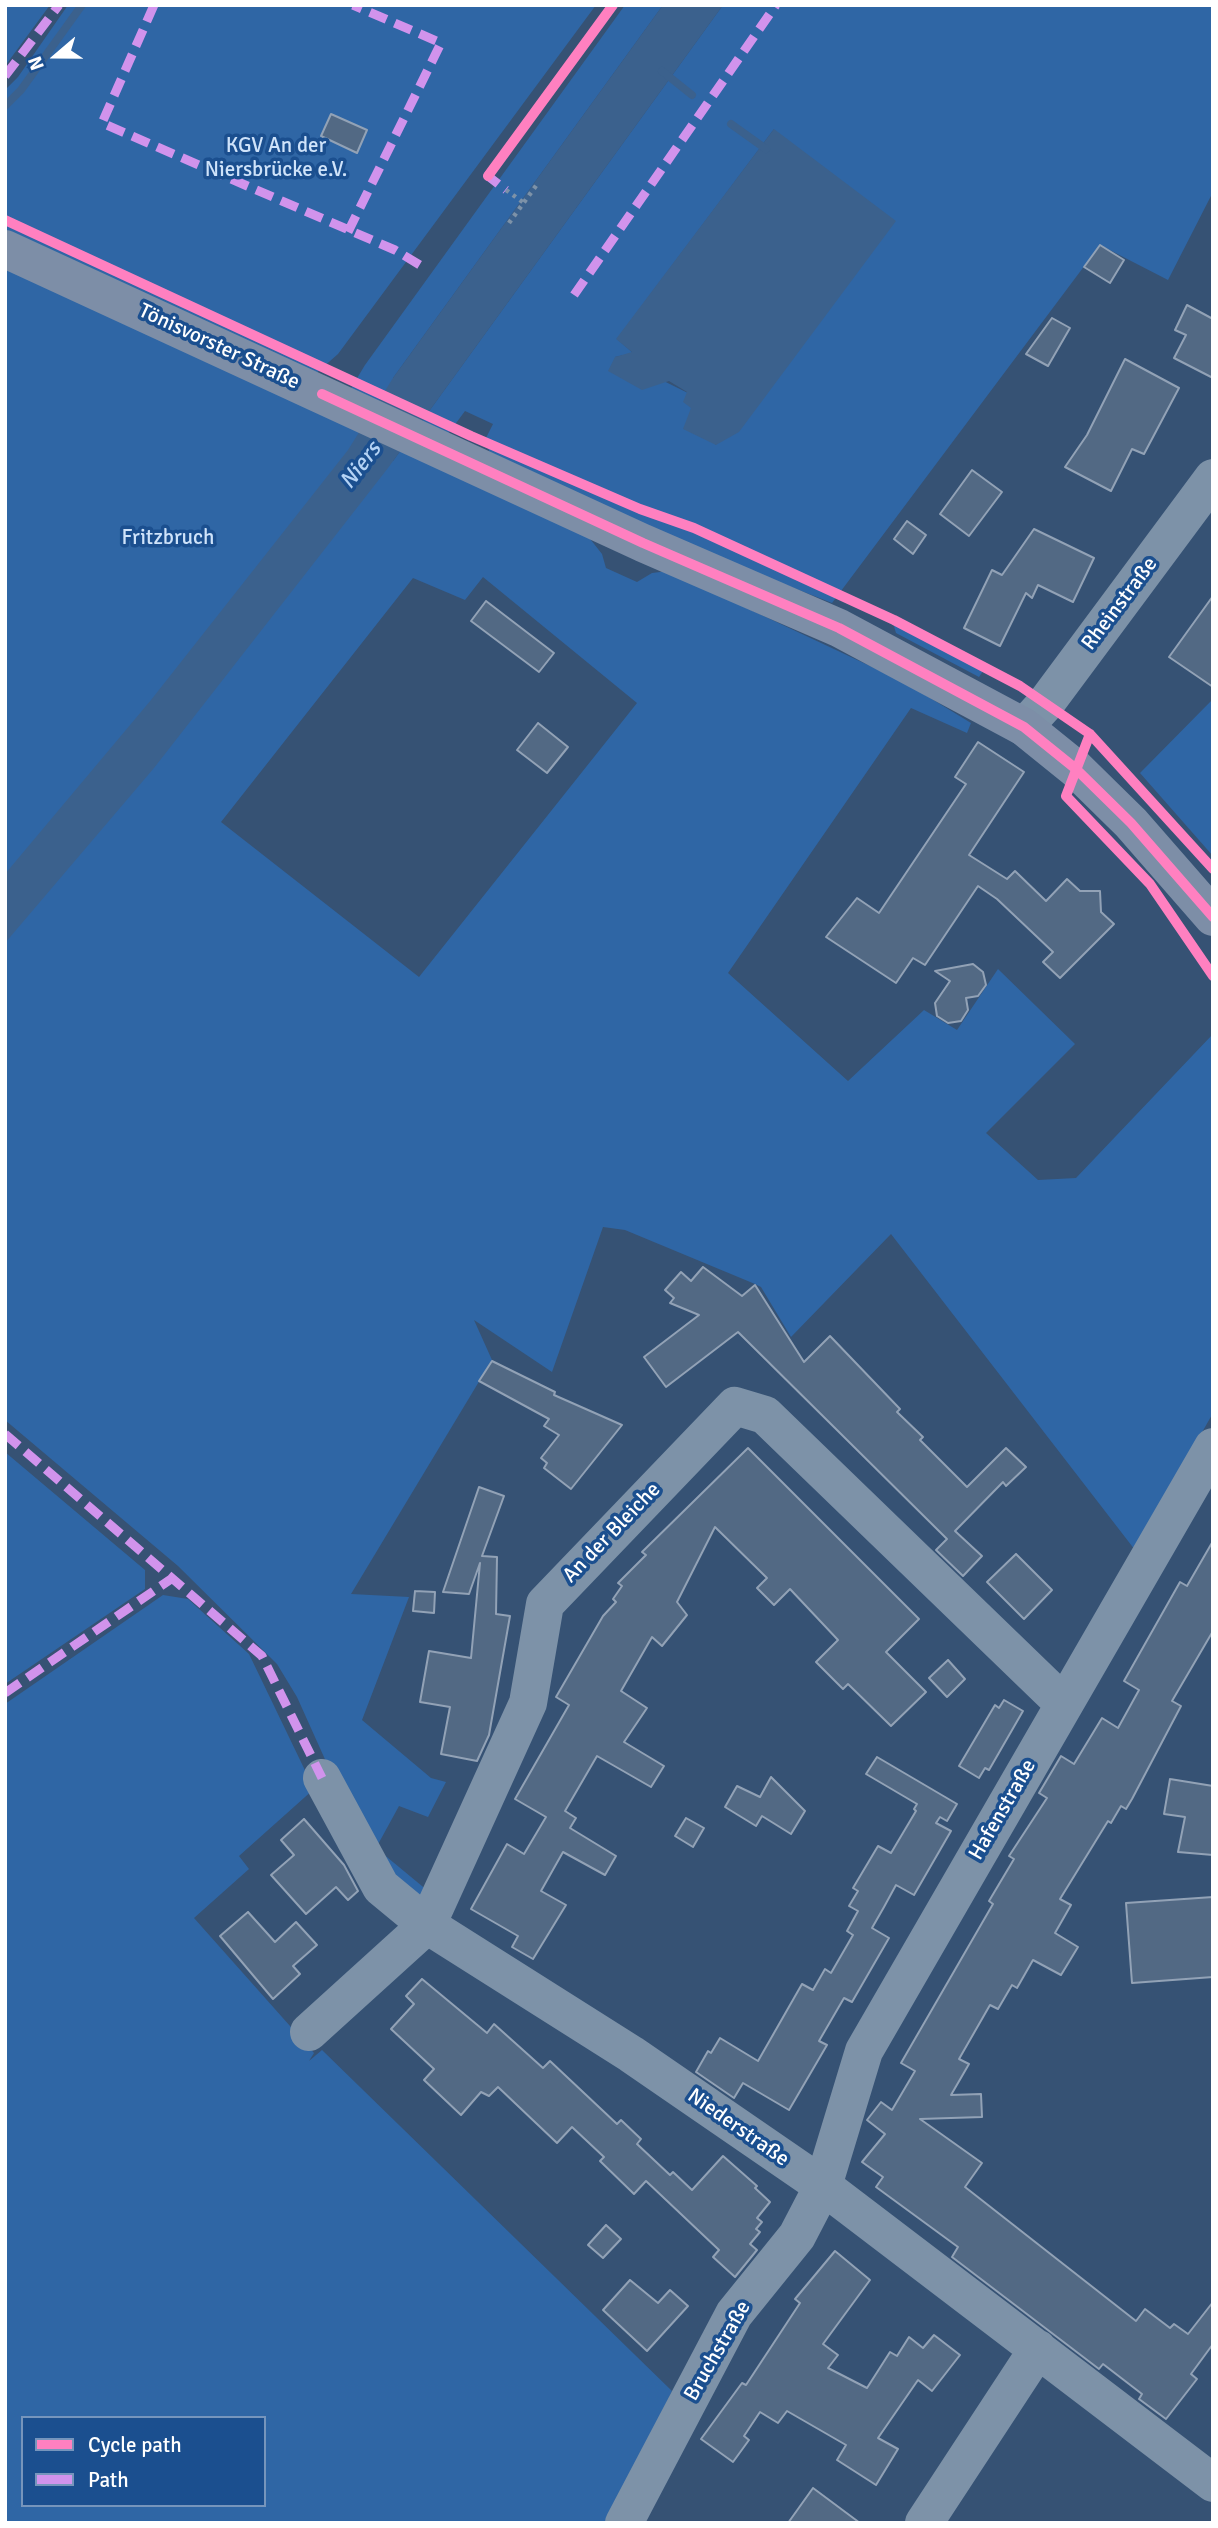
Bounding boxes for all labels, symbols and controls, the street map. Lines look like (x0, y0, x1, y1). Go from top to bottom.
north arrow (21, 21, 91, 91)
text: N (23, 53, 50, 73)
park label: KGV An der Niersbrücke e.V. (205, 133, 347, 183)
street label: Tönisvorster Straße (135, 299, 303, 395)
water label: Niers (334, 437, 388, 495)
park label: Fritzbruch (122, 525, 214, 551)
street label: Rheinstraße (1077, 552, 1163, 656)
street label: An der Bleiche (558, 1478, 666, 1588)
street label: Hafenstraße (964, 1755, 1042, 1865)
street label: Niederstraße (682, 2084, 794, 2172)
street label: Bruchstraße (679, 2296, 757, 2406)
legend (21, 2416, 266, 2507)
text: Cycle path (88, 2432, 182, 2458)
text: Path (88, 2467, 129, 2493)

